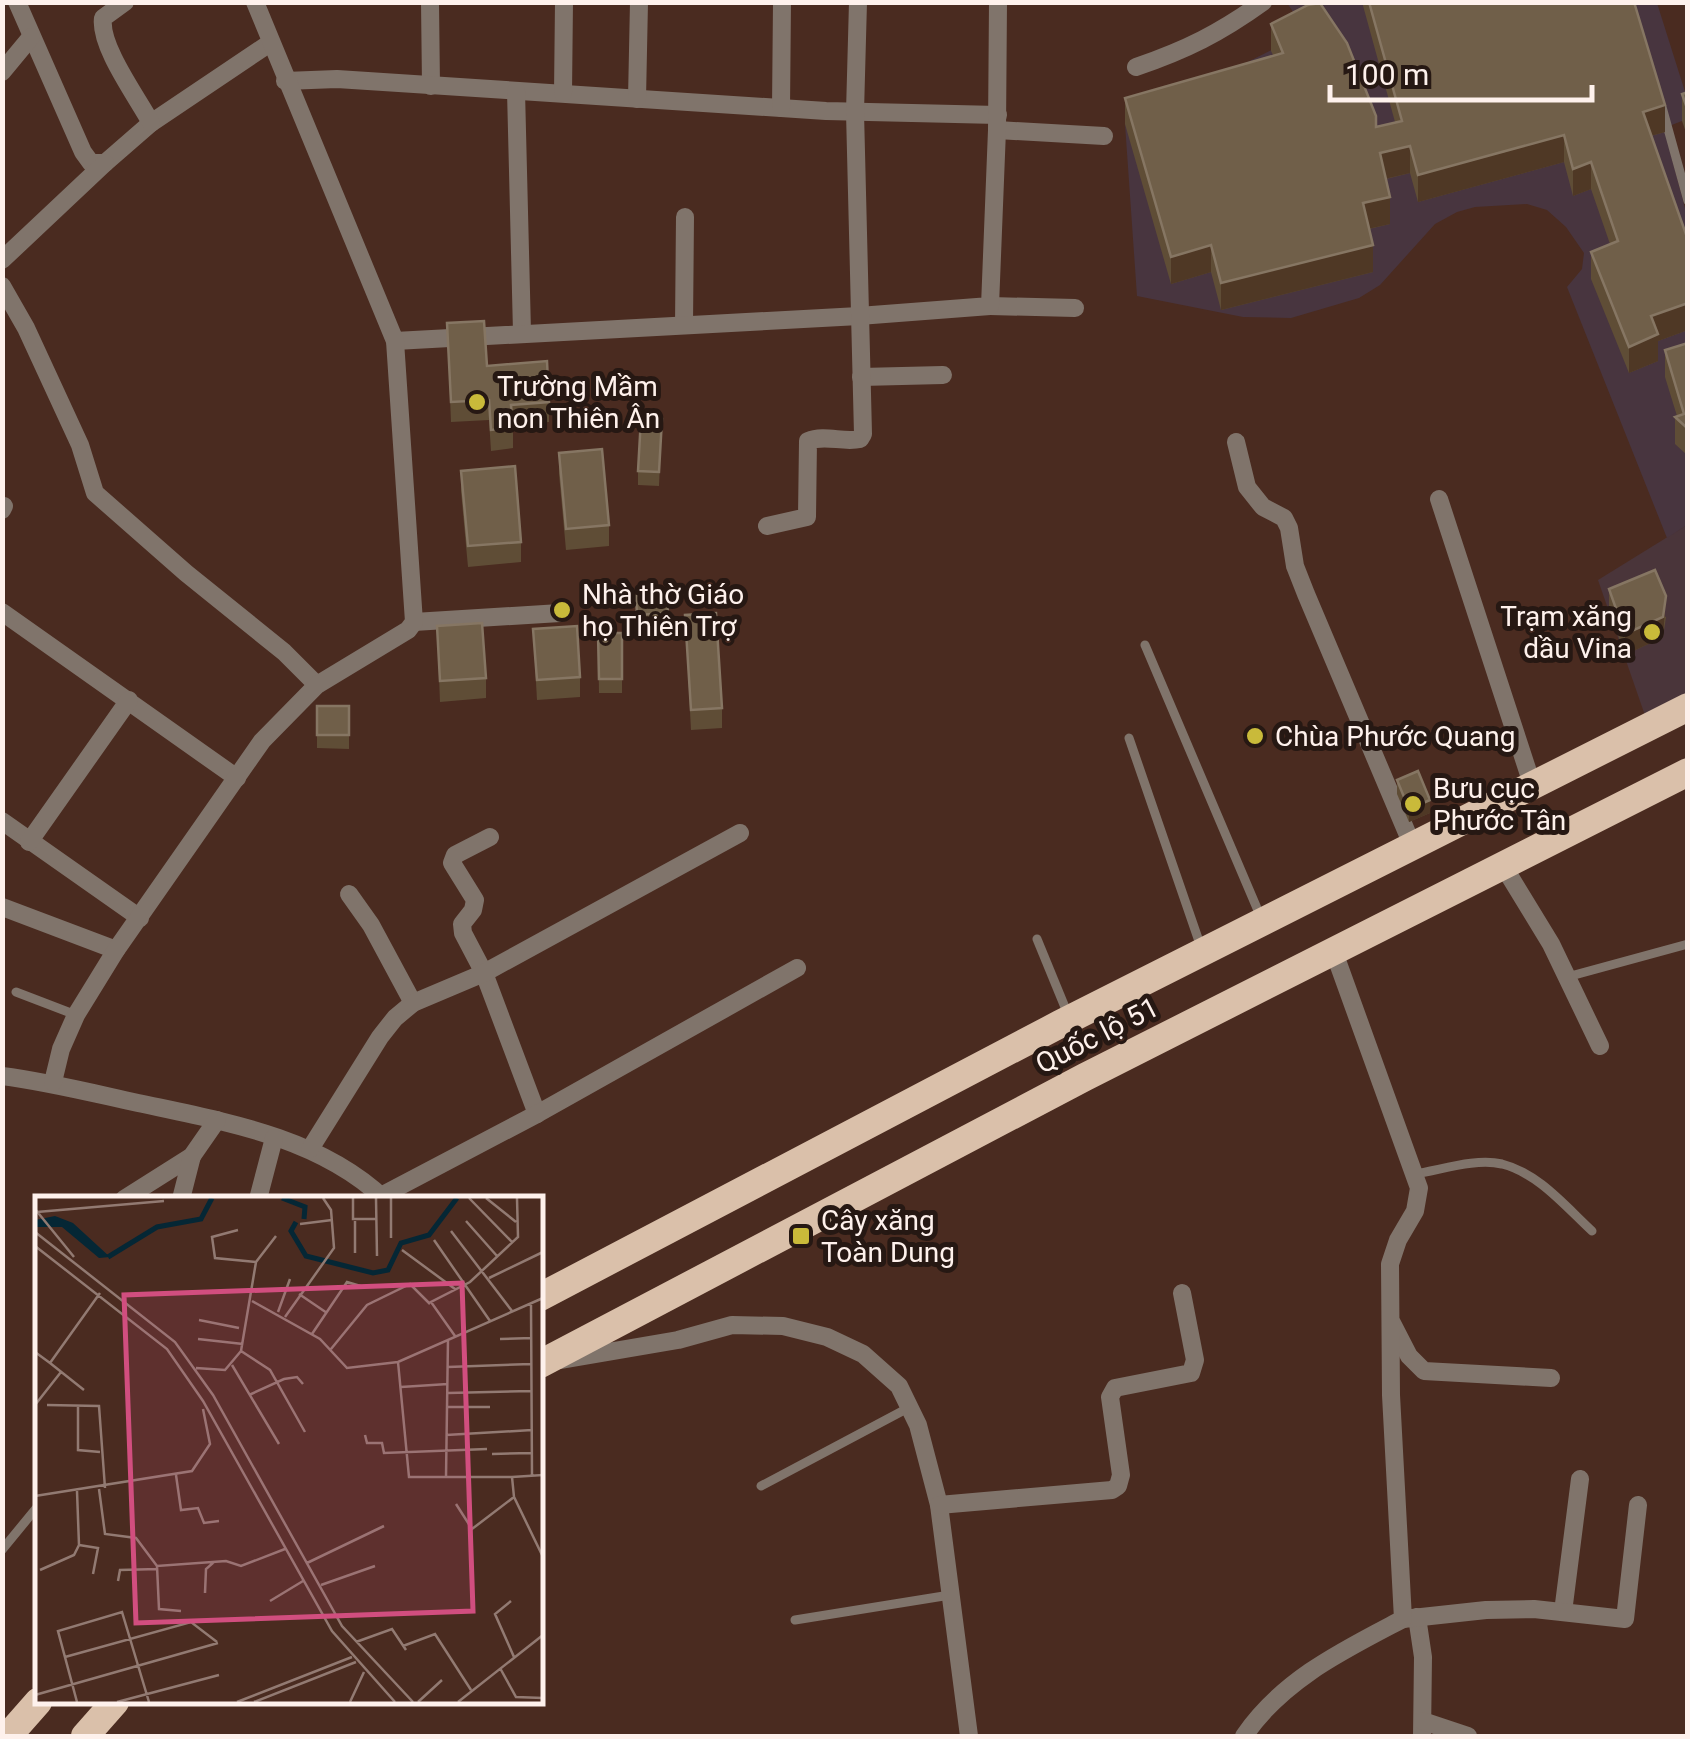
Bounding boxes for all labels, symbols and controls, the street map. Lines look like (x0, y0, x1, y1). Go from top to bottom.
scale bar (1330, 40, 1592, 102)
text: 100 m (1345, 57, 1429, 92)
place label: Trường Mầm non Thiên Ân (497, 370, 660, 435)
marker: Trường Mầm non Thiên Ân (466, 391, 488, 413)
place label: Nhà thờ Giáo họ Thiên Trợ (582, 578, 744, 643)
marker: Nhà thờ Giáo họ Thiên Trợ (551, 599, 573, 621)
place label: Trạm xăng dầu Vina (1500, 600, 1632, 665)
marker: Trạm xăng dầu Vina (1641, 621, 1663, 643)
place label: Chùa Phước Quang (1275, 720, 1515, 753)
marker: Chùa Phước Quang (1244, 725, 1266, 747)
place label: Bưu cục Phước Tân (1433, 772, 1566, 837)
marker: Bưu cục Phước Tân (1402, 793, 1424, 815)
street label: Quốc lộ 51 (1030, 990, 1164, 1080)
inset map (35, 1196, 542, 1704)
place label: Cây xăng Toàn Dung (821, 1204, 955, 1269)
marker: Cây xăng Toàn Dung (790, 1225, 812, 1247)

